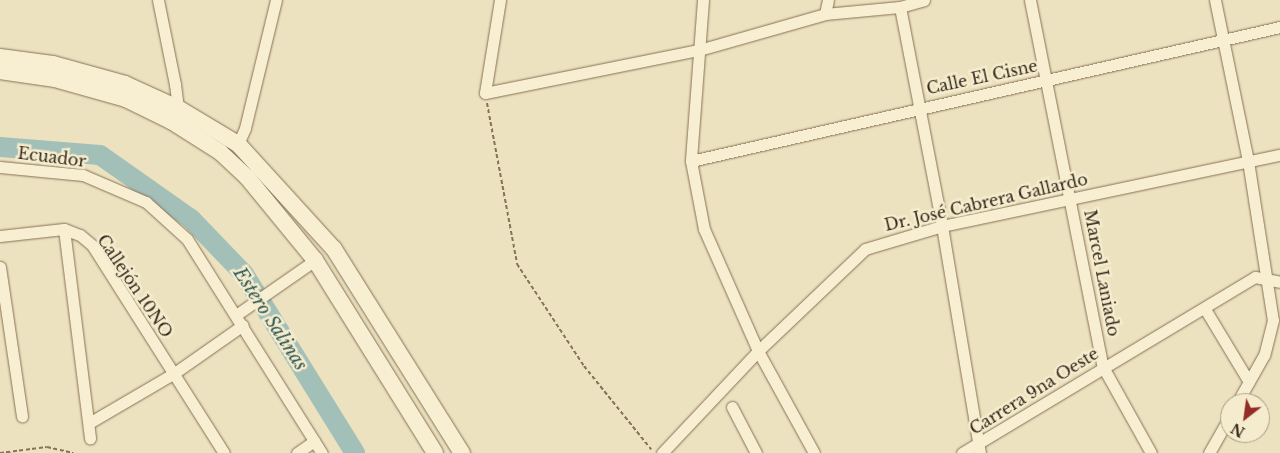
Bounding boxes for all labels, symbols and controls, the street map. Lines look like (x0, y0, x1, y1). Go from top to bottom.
street label: Calle El Cisne (925, 56, 1039, 98)
street label: Ecuador (17, 143, 87, 171)
street label: Dr. José Cabrera Gallardo (882, 169, 1090, 235)
street label: Marcel Laniado (1080, 208, 1124, 338)
street label: Callejón 10NO (93, 231, 177, 341)
water label: Estero Salinas (229, 263, 311, 375)
street label: Carrera 9na Oeste (966, 343, 1102, 439)
north arrow (1220, 393, 1270, 443)
text: N (1228, 419, 1248, 441)

